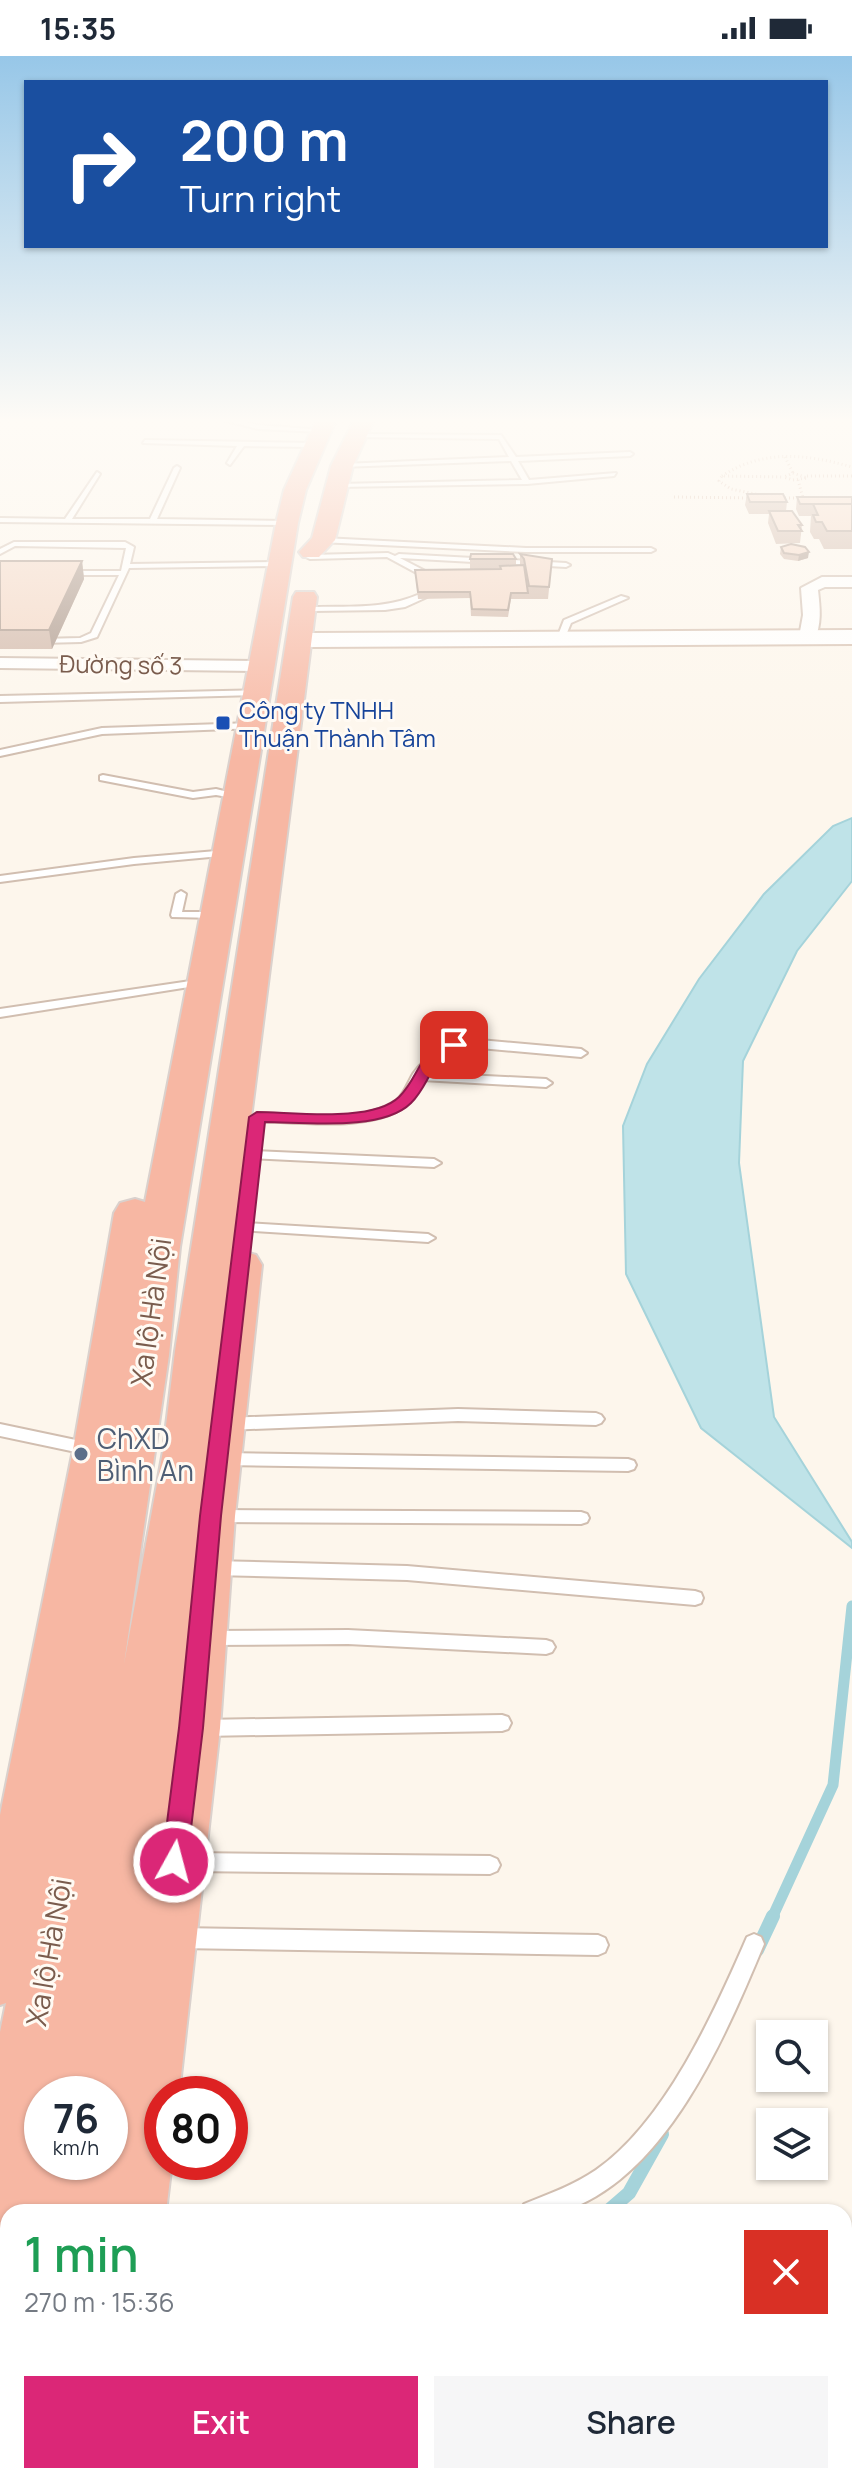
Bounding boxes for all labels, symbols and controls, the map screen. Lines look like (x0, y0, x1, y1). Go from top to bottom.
text: 15:35 (40, 8, 116, 49)
text: 200 m (180, 101, 349, 178)
icon: right (48, 112, 152, 216)
text: Turn right (180, 174, 341, 223)
street label: Đường số 3 (59, 646, 183, 682)
place label: Công ty TNHH Thuận Thành Tâm (239, 693, 436, 754)
marker: Công ty TNHH Thuận Thành Tâm (214, 714, 232, 732)
pin (420, 1011, 488, 1079)
icon: arrive (432, 1023, 476, 1067)
street label: Xa lộ Hà Nội (121, 1235, 179, 1389)
place label: ChXD Bình An (97, 1419, 194, 1489)
marker: ChXD Bình An (72, 1445, 90, 1463)
position arrow (132, 1820, 216, 1904)
street label: Xa lộ Hà Nội (16, 1875, 80, 2029)
map controls (756, 2020, 828, 2180)
button: search (756, 2020, 828, 2092)
speed limit sign: 80 (144, 2076, 248, 2180)
text: 76 (53, 2090, 99, 2145)
button: layers (756, 2108, 828, 2180)
text: km/h (53, 2134, 99, 2161)
text: 1 min (24, 2221, 138, 2286)
button: close (744, 2230, 828, 2314)
text: 270 m · 15:36 (24, 2284, 175, 2320)
button: Exit (24, 2376, 418, 2468)
button: Share (434, 2376, 828, 2468)

